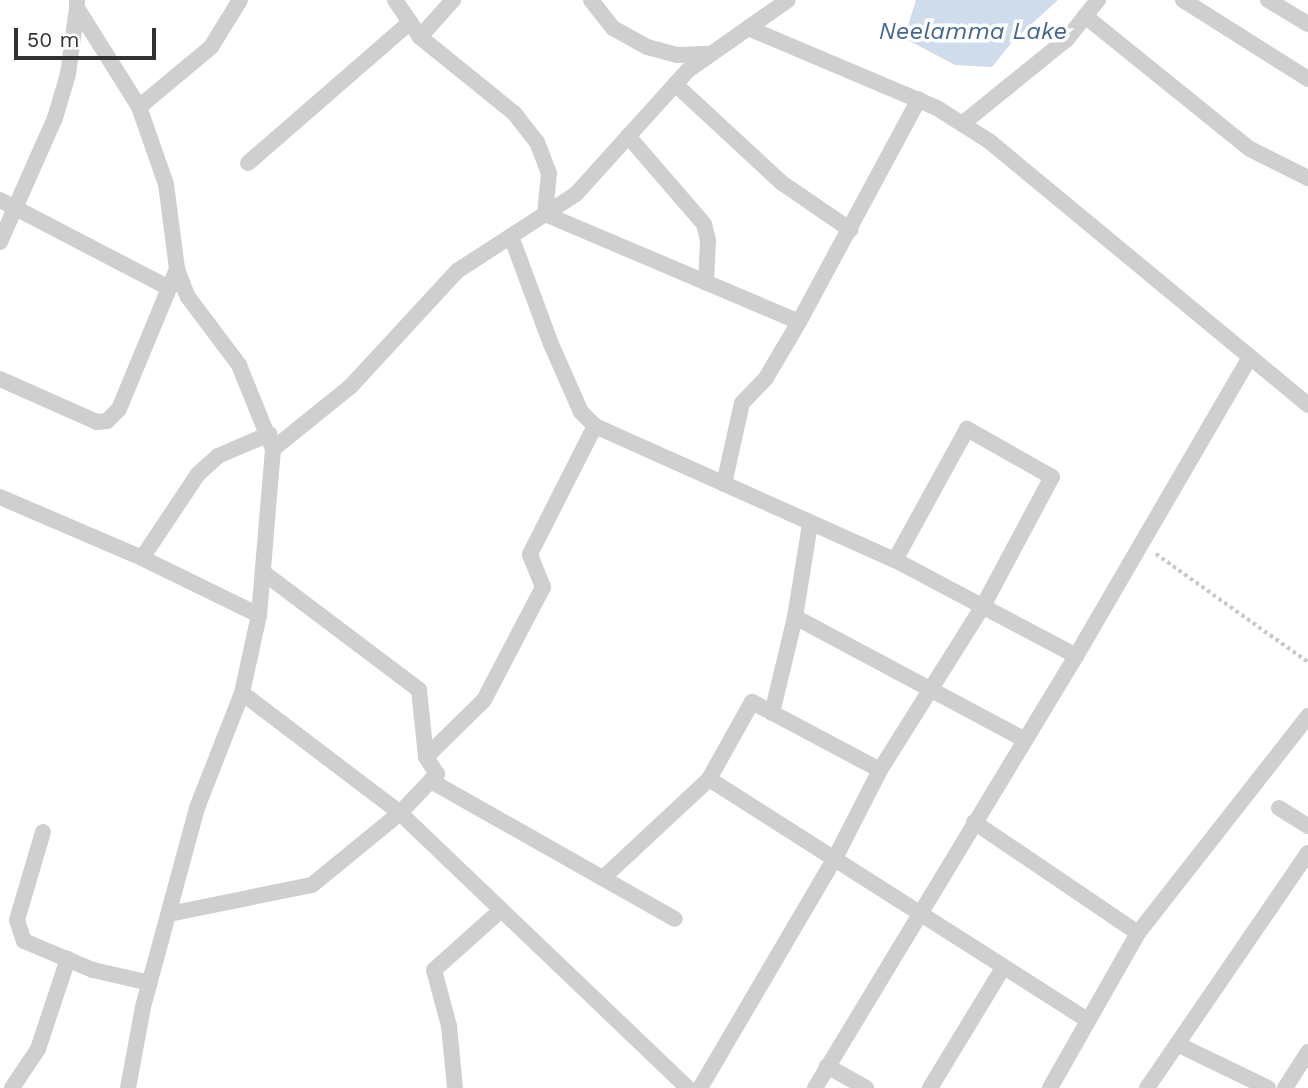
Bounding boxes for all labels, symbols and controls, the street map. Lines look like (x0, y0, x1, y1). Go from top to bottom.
scale bar (18, 14, 159, 58)
water label: Neelamma Lake (879, 18, 1067, 46)
text: 50 m (27, 27, 79, 52)

